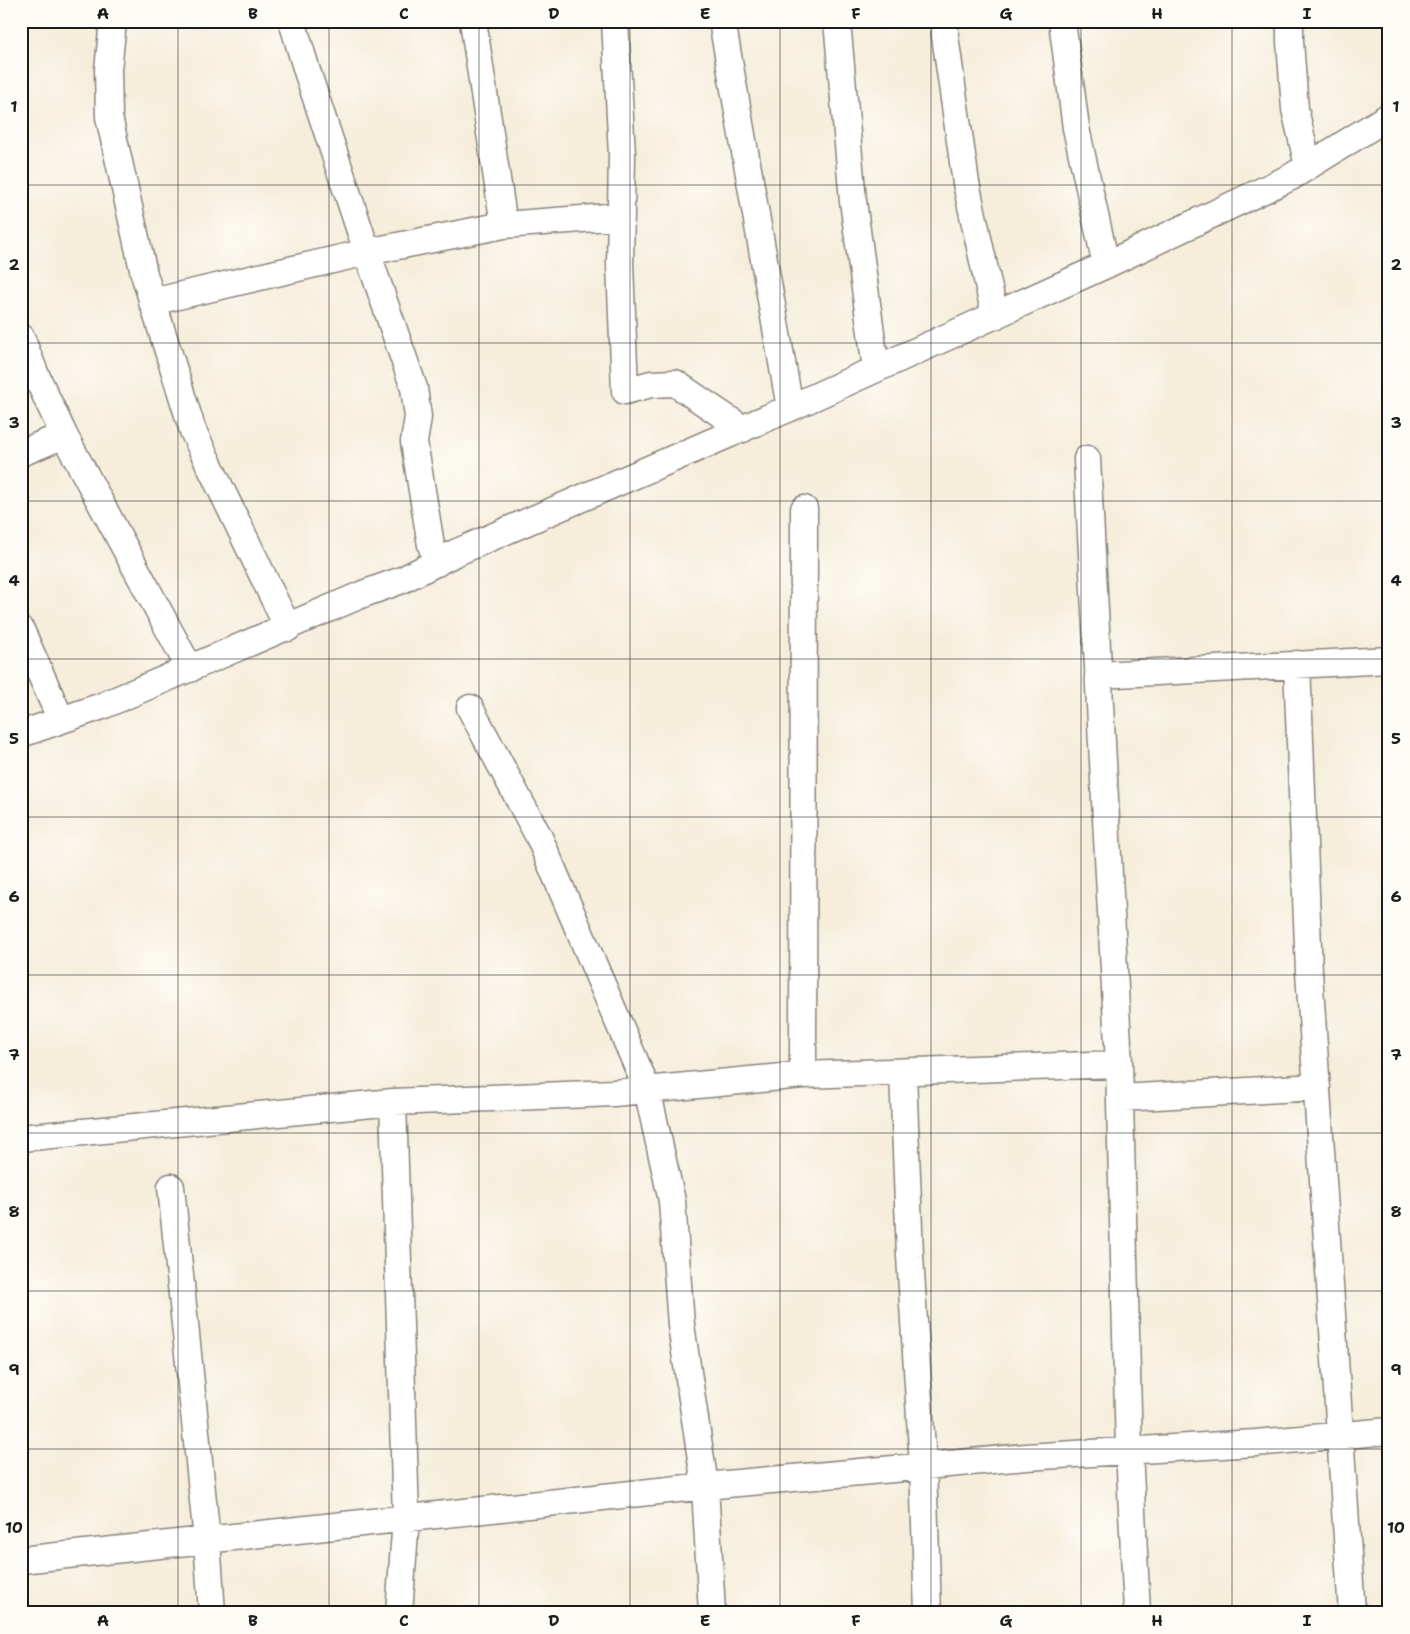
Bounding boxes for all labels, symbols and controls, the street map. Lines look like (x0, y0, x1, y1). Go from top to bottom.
text: A (97, 3, 109, 24)
text: B (248, 3, 258, 24)
text: C (399, 3, 409, 24)
text: D (548, 3, 560, 24)
text: E (700, 3, 710, 24)
text: F (851, 3, 861, 24)
text: G (1000, 3, 1013, 24)
text: H (1151, 3, 1163, 24)
text: I (1303, 3, 1312, 24)
text: 1 (10, 96, 18, 117)
text: 1 (1392, 96, 1400, 117)
text: 2 (8, 254, 20, 275)
text: 2 (1390, 254, 1402, 275)
text: 3 (8, 412, 20, 433)
text: 3 (1390, 412, 1402, 433)
text: 4 (8, 570, 20, 591)
text: 4 (1390, 570, 1402, 591)
text: 5 (9, 728, 19, 749)
text: 5 (1391, 728, 1401, 749)
text: 6 (8, 886, 20, 907)
text: 6 (1390, 886, 1402, 907)
text: 7 (8, 1044, 20, 1065)
text: 7 (1390, 1044, 1402, 1065)
text: 8 (8, 1201, 20, 1222)
text: 8 (1390, 1201, 1402, 1222)
text: 9 (8, 1359, 20, 1380)
text: 9 (1390, 1359, 1402, 1380)
text: 10 (5, 1517, 23, 1538)
text: 10 (1387, 1517, 1405, 1538)
text: A (97, 1610, 109, 1631)
text: B (248, 1610, 258, 1631)
text: C (399, 1610, 409, 1631)
text: D (548, 1610, 560, 1631)
text: E (700, 1610, 710, 1631)
text: F (851, 1610, 861, 1631)
text: G (1000, 1610, 1013, 1631)
text: H (1151, 1610, 1163, 1631)
text: I (1303, 1610, 1312, 1631)

